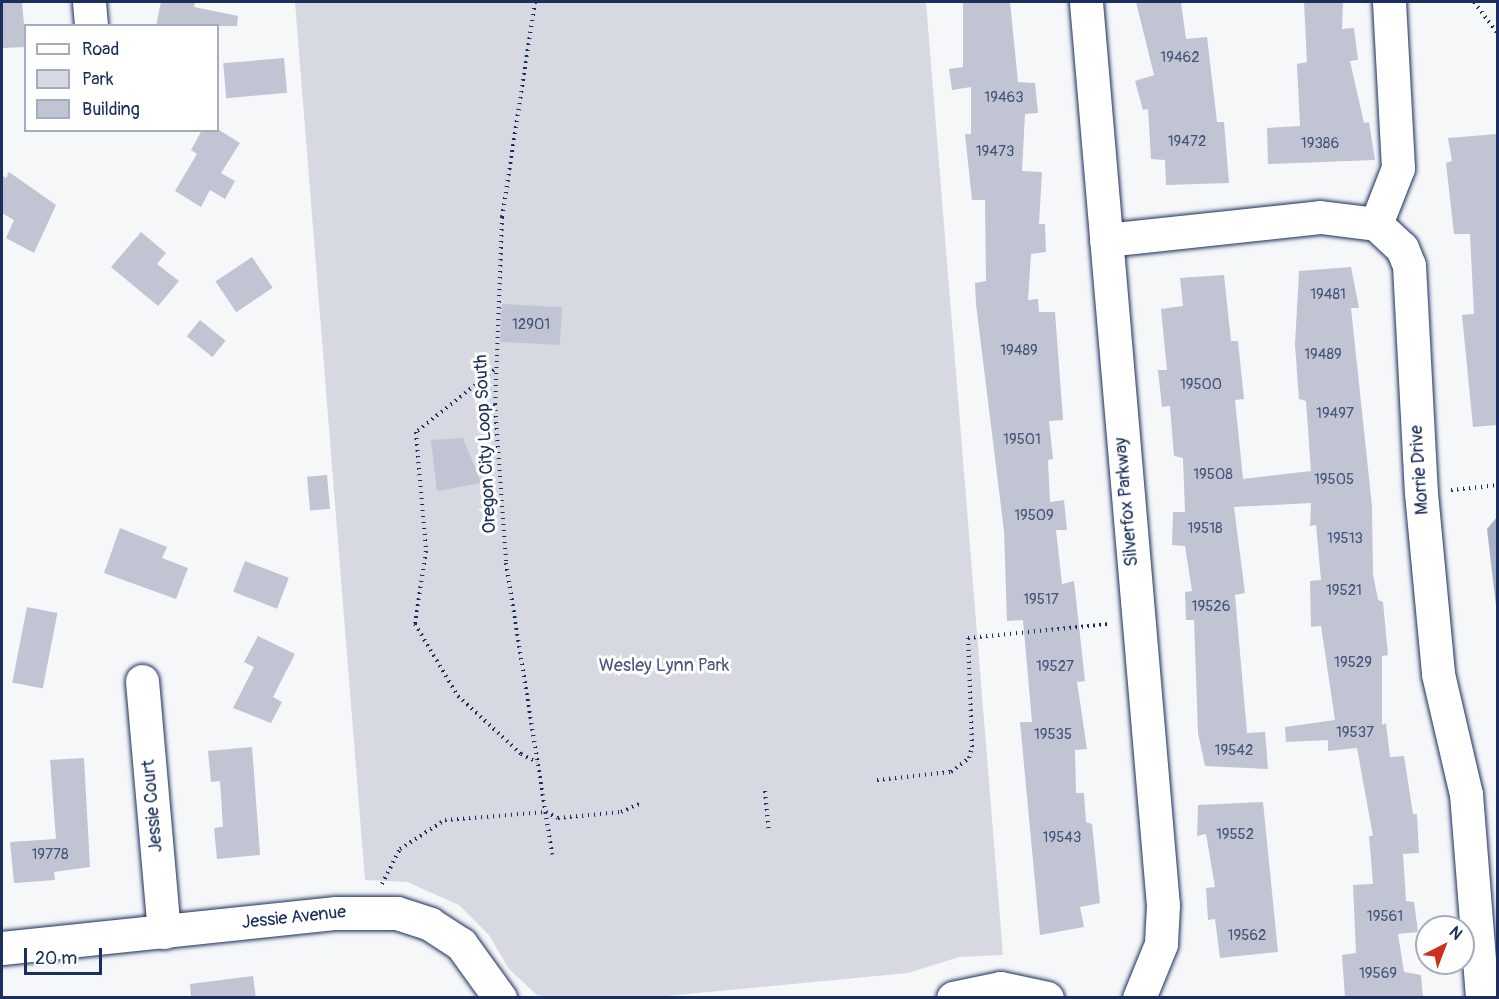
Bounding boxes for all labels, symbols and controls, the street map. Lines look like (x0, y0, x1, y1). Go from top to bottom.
legend (24, 24, 219, 132)
text: Road (82, 38, 119, 61)
house number: 19462 (1160, 49, 1200, 67)
text: Park (82, 68, 114, 91)
house number: 19463 (984, 89, 1024, 107)
text: Building (82, 98, 140, 121)
house number: 19472 (1168, 133, 1206, 151)
house number: 19386 (1301, 135, 1339, 153)
house number: 19473 (976, 143, 1014, 161)
house number: 19481 (1310, 286, 1346, 304)
house number: 12901 (512, 316, 550, 334)
house number: 19489 (1000, 342, 1038, 360)
house number: 19489 (1304, 346, 1342, 364)
street label: Oregon City Loop South (471, 354, 501, 534)
house number: 19500 (1180, 376, 1222, 394)
house number: 19497 (1316, 405, 1354, 423)
street label: Morrie Drive (1406, 424, 1434, 516)
house number: 19501 (1003, 431, 1041, 449)
street label: Silverfox Parkway (1111, 436, 1143, 568)
house number: 19508 (1193, 466, 1233, 484)
house number: 19505 (1314, 471, 1354, 489)
house number: 19509 (1014, 507, 1054, 525)
house number: 19518 (1187, 520, 1223, 538)
house number: 19513 (1327, 530, 1363, 548)
house number: 19521 (1326, 582, 1362, 600)
house number: 19517 (1023, 591, 1059, 609)
house number: 19526 (1192, 598, 1230, 616)
house number: 19529 (1334, 654, 1372, 672)
park label: Wesley Lynn Park (599, 655, 729, 677)
house number: 19527 (1036, 658, 1074, 676)
house number: 19537 (1336, 724, 1374, 742)
house number: 19535 (1034, 726, 1072, 744)
house number: 19542 (1215, 742, 1253, 760)
street label: Jessie Court (138, 759, 168, 853)
house number: 19552 (1216, 826, 1254, 844)
house number: 19543 (1043, 829, 1081, 847)
house number: 19778 (31, 846, 69, 864)
street label: Jessie Avenue (241, 902, 347, 934)
house number: 19561 (1367, 908, 1403, 926)
north arrow (1415, 915, 1475, 975)
text: N (1445, 922, 1466, 944)
house number: 19562 (1228, 927, 1266, 945)
scale bar (27, 936, 105, 974)
text: 20 m (35, 947, 77, 970)
house number: 19569 (1359, 965, 1397, 983)

